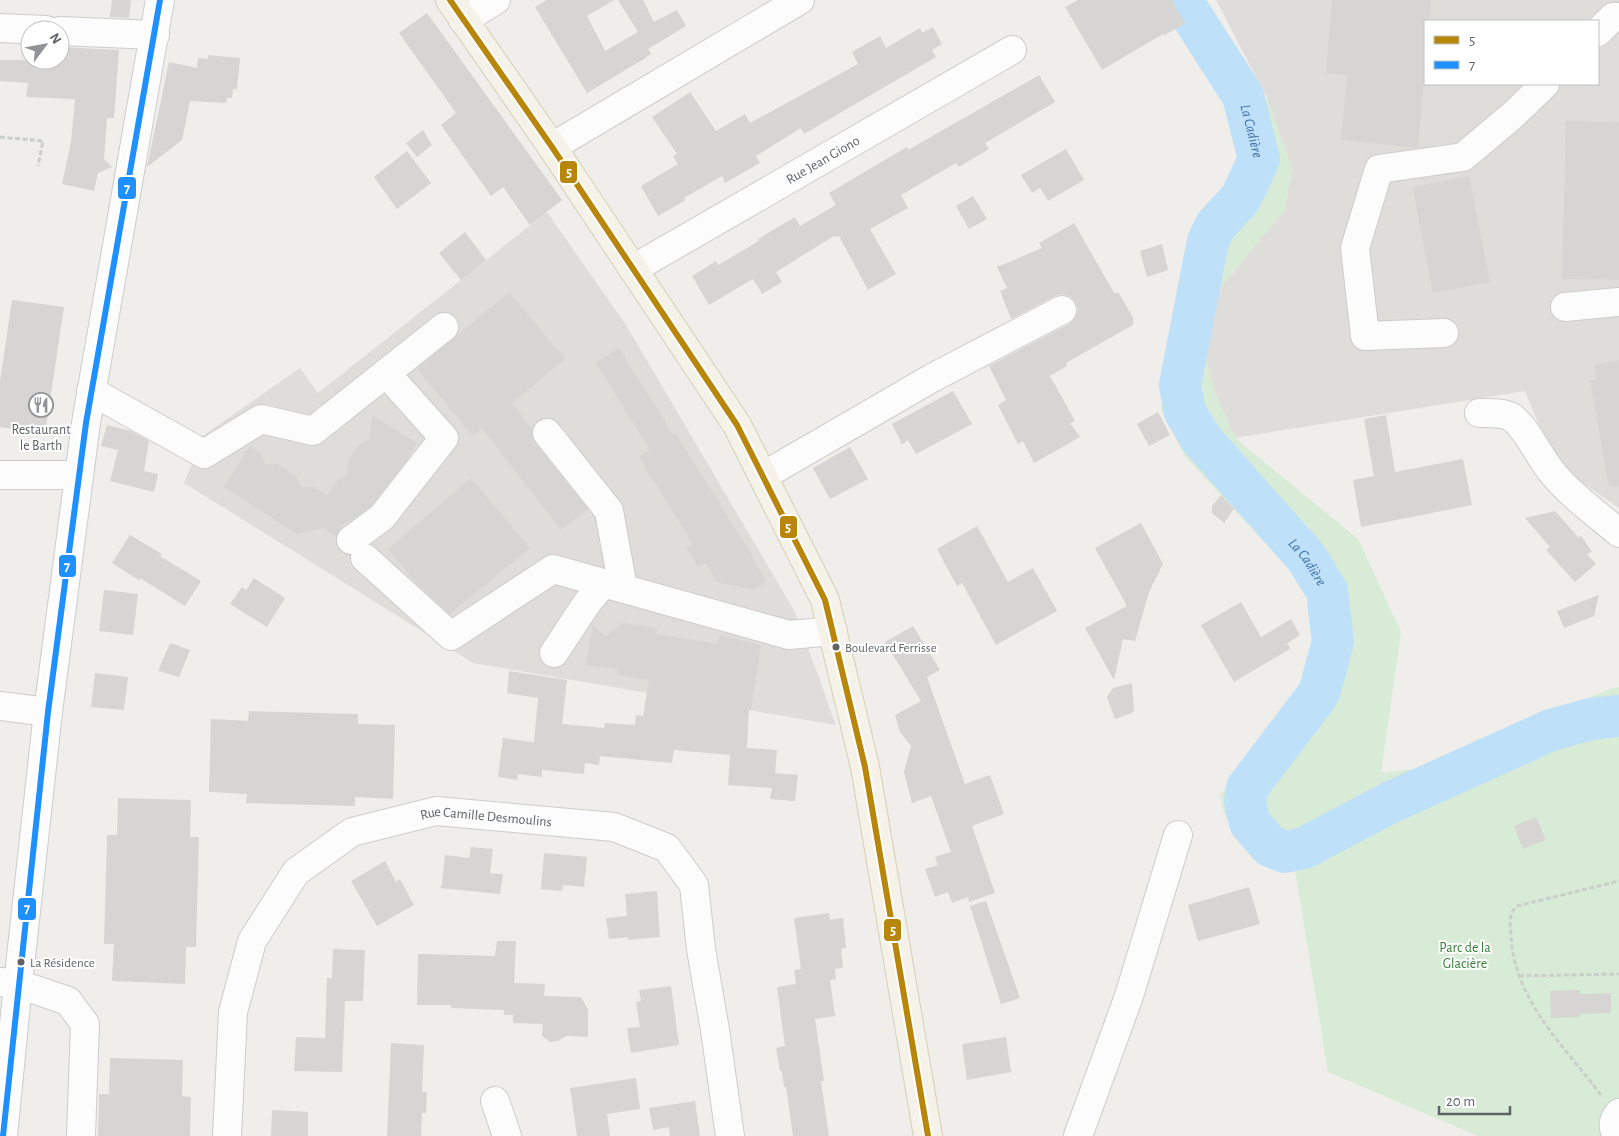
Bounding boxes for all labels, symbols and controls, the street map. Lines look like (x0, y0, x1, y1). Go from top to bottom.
north arrow (20, 20, 70, 70)
legend (1424, 20, 1599, 85)
text: N (47, 31, 64, 46)
text: 5 (1469, 33, 1475, 48)
text: 7 (1469, 58, 1475, 73)
water label: La Cadière (1237, 103, 1265, 160)
street label: Rue Jean Giono (784, 134, 862, 187)
line badge: 5 (559, 160, 578, 184)
text: 5 (566, 166, 572, 180)
line badge: 7 (117, 176, 137, 200)
text: 7 (124, 182, 130, 196)
restaurant icon: Restaurant le Barth (28, 392, 54, 418)
place label: Restaurant le Barth (11, 423, 71, 453)
line badge: 5 (779, 515, 798, 539)
text: 5 (785, 521, 791, 535)
water label: La Cadière (1285, 536, 1329, 589)
line badge: 7 (58, 554, 77, 578)
text: 7 (64, 560, 70, 574)
marker: Boulevard Ferrisse (831, 642, 841, 652)
place label: Boulevard Ferrisse (845, 642, 937, 655)
street label: Rue Camille Desmoulins (419, 805, 552, 829)
line badge: 7 (17, 897, 37, 921)
text: 7 (24, 902, 30, 916)
line badge: 5 (883, 918, 902, 942)
text: 5 (890, 924, 896, 938)
park label: Parc de la Glacière (1439, 941, 1491, 971)
marker: La Résidence (16, 957, 26, 967)
place label: La Résidence (30, 957, 95, 970)
scale bar (1439, 1084, 1510, 1116)
text: 20 m (1446, 1094, 1475, 1109)

